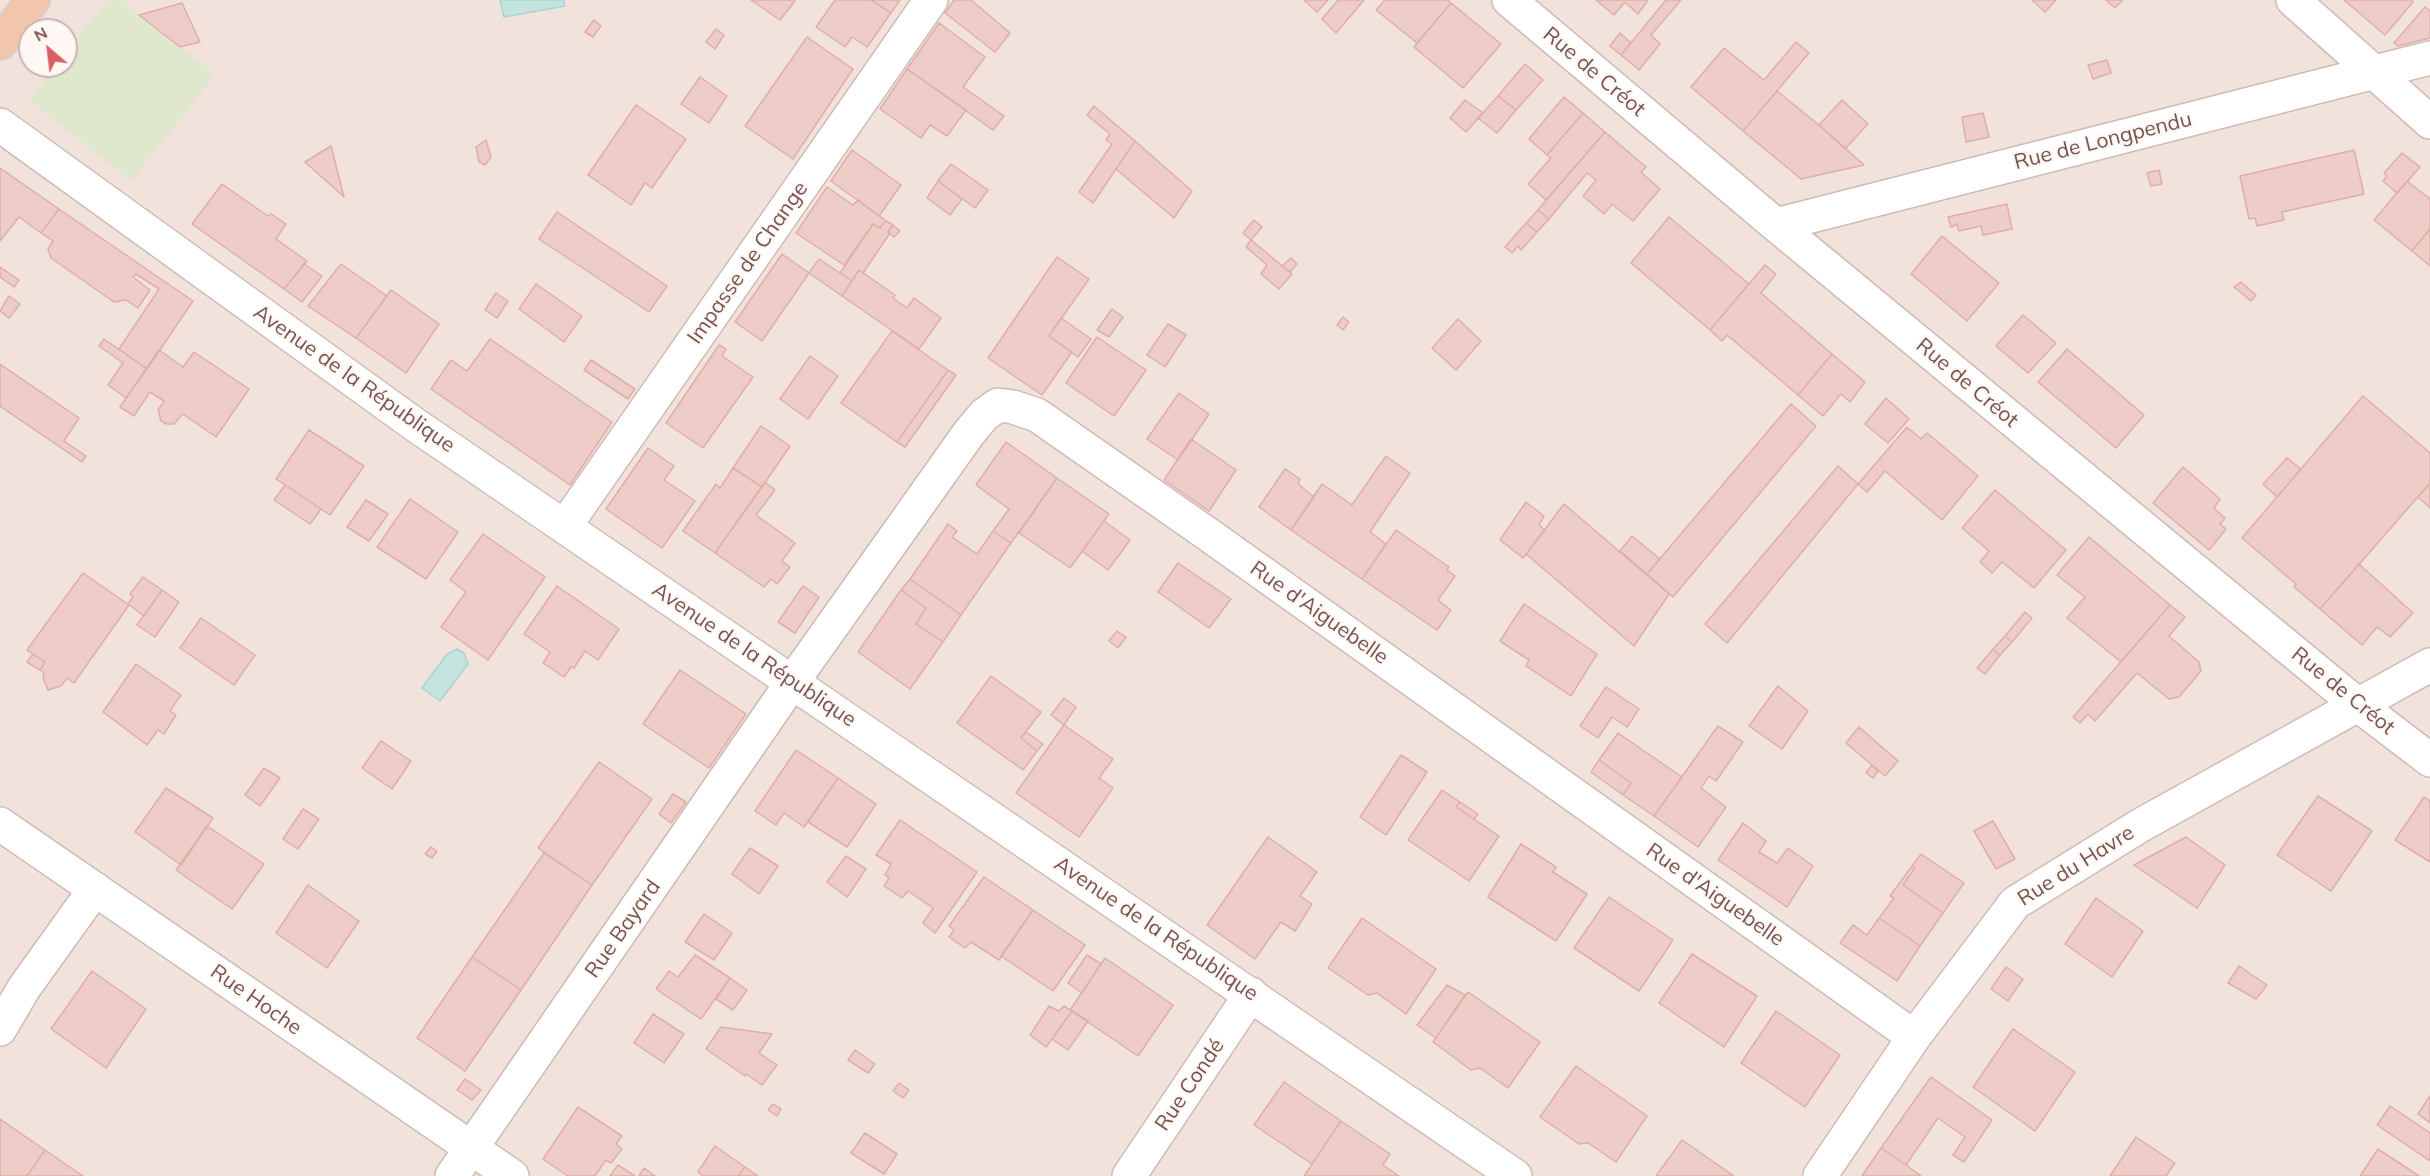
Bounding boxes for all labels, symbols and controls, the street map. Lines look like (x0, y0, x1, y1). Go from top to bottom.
north arrow (18, 18, 78, 78)
text: N (30, 22, 51, 46)
street label: Rue de Créot (1538, 22, 1650, 122)
street label: Rue de Longpendu (2011, 107, 2195, 175)
street label: Impasse de Change (683, 177, 813, 349)
street label: Avenue de la République (248, 300, 460, 458)
street label: Rue de Créot (1911, 333, 2023, 433)
street label: Rue d'Aiguebelle (1245, 556, 1393, 670)
street label: Avenue de la République (647, 577, 861, 733)
street label: Rue de Créot (2286, 642, 2400, 740)
street label: Rue du Havre (2013, 820, 2139, 912)
street label: Rue d'Aiguebelle (1641, 838, 1789, 952)
street label: Avenue de la République (1049, 851, 1263, 1007)
street label: Rue Bayard (580, 875, 666, 983)
street label: Rue Hoche (205, 959, 307, 1041)
street label: Rue Condé (1150, 1034, 1230, 1136)

